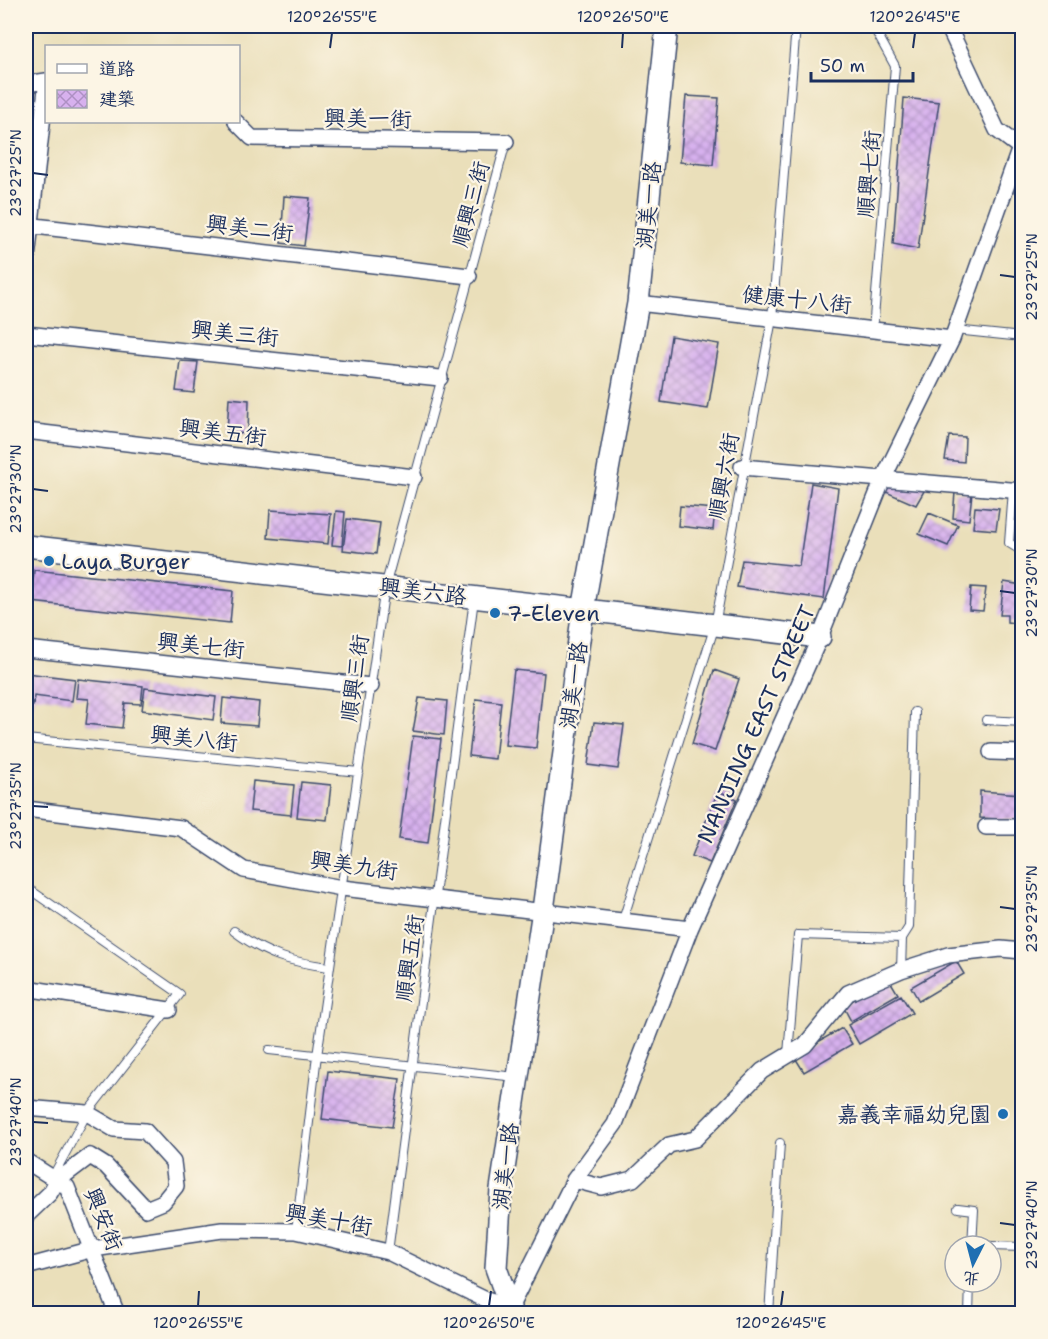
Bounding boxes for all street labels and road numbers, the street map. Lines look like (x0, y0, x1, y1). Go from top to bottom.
street label: 興美一街 (324, 103, 412, 134)
street label: 順興七街 (850, 129, 887, 219)
street label: 順興三街 (445, 158, 496, 250)
street label: 湖美一路 (629, 160, 668, 250)
street label: 興美二街 (204, 209, 295, 248)
street label: 健康十八街 (741, 279, 853, 320)
street label: 興美三街 (190, 314, 280, 353)
street label: 興美五街 (177, 413, 268, 452)
street label: 順興六街 (702, 430, 745, 522)
street label: 興美六路 (377, 572, 468, 611)
street label: NANJING EAST STREET (691, 600, 822, 848)
street label: 興美七街 (156, 626, 246, 665)
street label: 順興三街 (334, 632, 375, 724)
street label: 湖美一路 (553, 639, 594, 731)
street label: 興美八街 (149, 719, 239, 758)
street label: 興美九街 (308, 845, 400, 886)
street label: 順興五街 (389, 912, 430, 1004)
street label: 湖美一路 (486, 1121, 525, 1212)
street label: 興安街 (78, 1183, 129, 1255)
street label: 興美十街 (283, 1198, 375, 1241)

